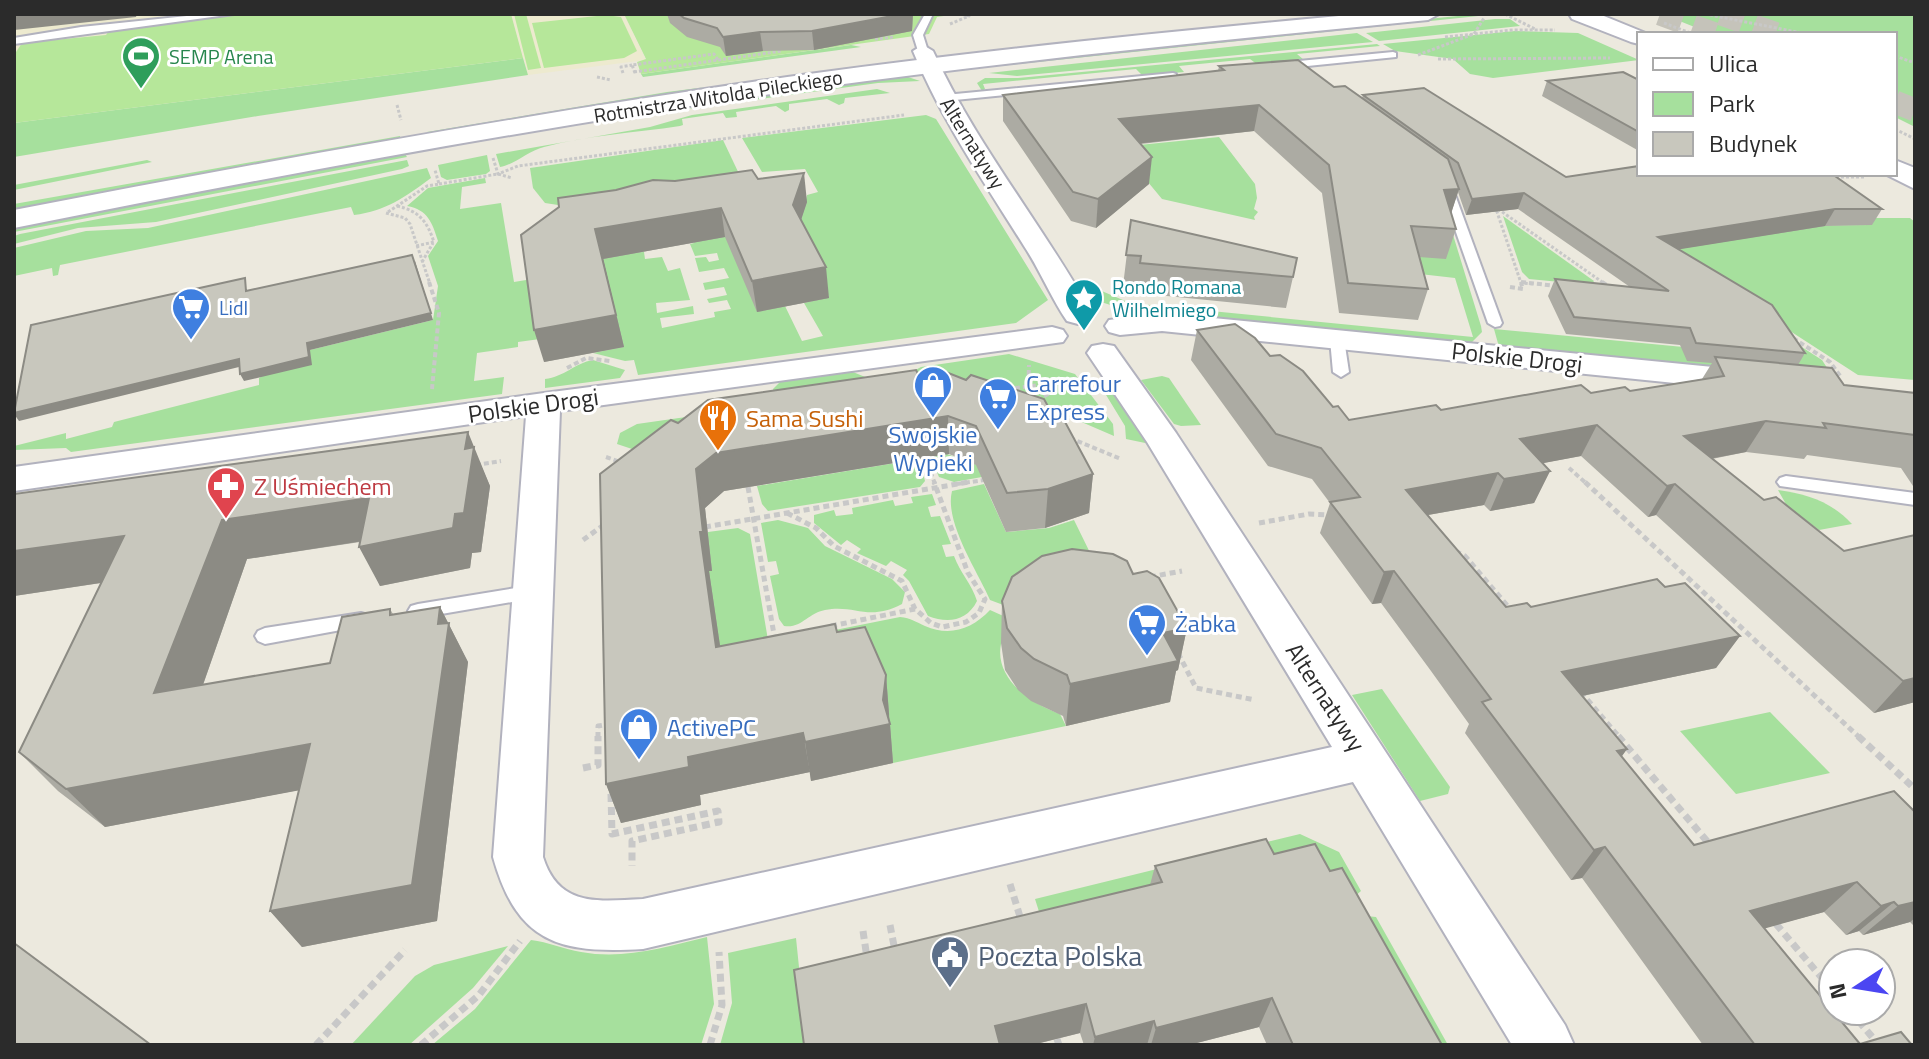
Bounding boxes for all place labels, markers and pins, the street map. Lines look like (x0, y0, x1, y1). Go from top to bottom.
sports icon: SEMP Arena (120, 35, 162, 90)
place label: SEMP Arena (169, 41, 273, 72)
place label: Rondo Romana Wilhelmiego (1112, 271, 1241, 325)
place icon: Rondo Romana Wilhelmiego (1063, 277, 1105, 332)
supermarket icon: Lidl (170, 286, 212, 341)
place label: Lidl (219, 292, 248, 323)
shop icon: Swojskie Wypieki (912, 364, 954, 419)
place label: Carrefour Express (1026, 365, 1121, 429)
supermarket icon: Carrefour Express (977, 376, 1019, 431)
restaurant icon: Sama Sushi (697, 397, 739, 452)
place label: Sama Sushi (746, 400, 863, 436)
place label: Swojskie Wypieki (889, 416, 977, 480)
pharmacy icon: Z Uśmiechem (205, 465, 247, 520)
place label: Z Uśmiechem (254, 468, 392, 504)
supermarket icon: Żabka (1126, 602, 1168, 657)
place label: Żabka (1175, 605, 1236, 641)
shop icon: ActivePC (618, 706, 660, 761)
place label: ActivePC (667, 709, 756, 745)
public building icon: Poczta Polska (929, 934, 971, 989)
place label: Poczta Polska (978, 934, 1142, 977)

